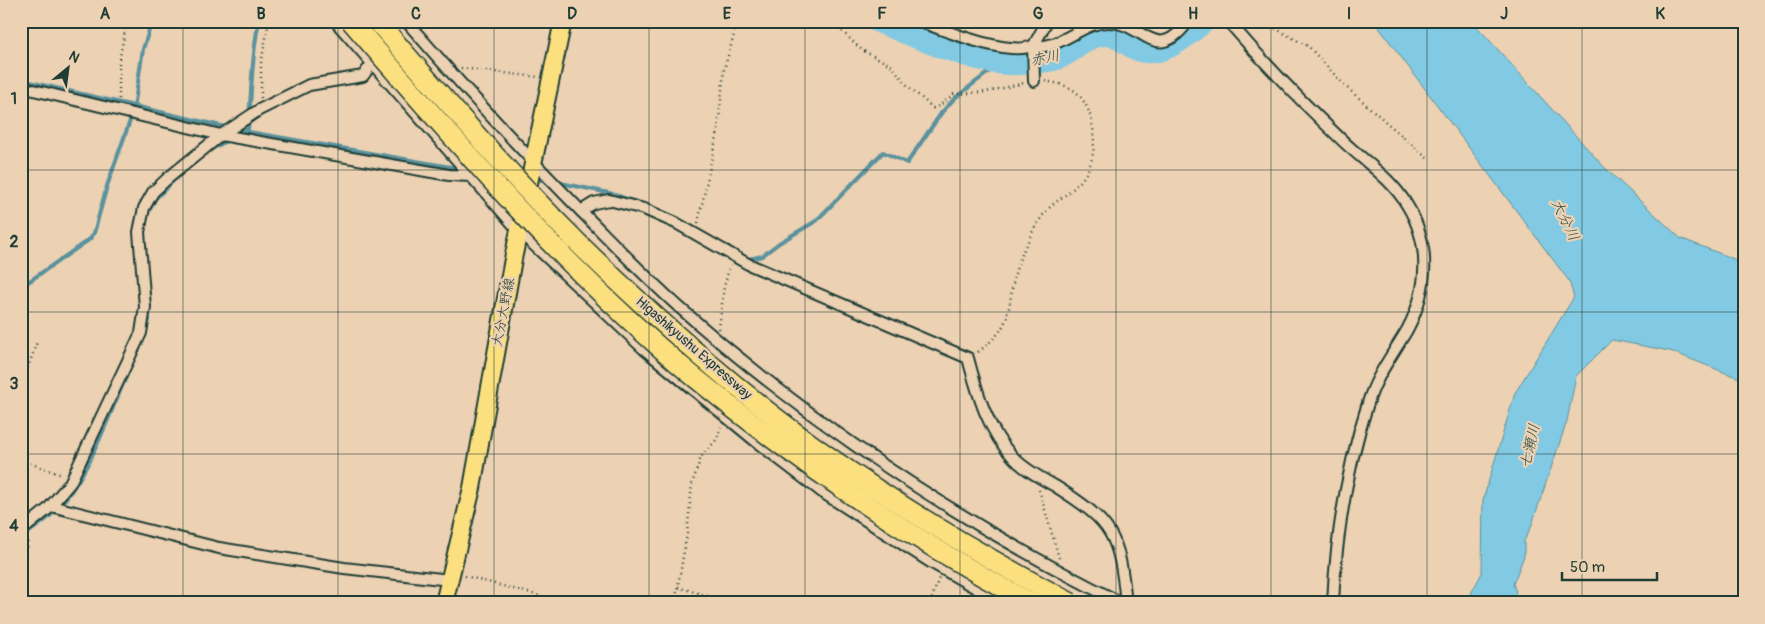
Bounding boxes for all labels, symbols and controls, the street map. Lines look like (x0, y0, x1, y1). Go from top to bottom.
text: A (100, 4, 111, 24)
text: B (256, 4, 266, 24)
text: C (411, 4, 421, 24)
text: D (567, 4, 577, 24)
text: E (723, 4, 732, 24)
text: F (877, 4, 887, 24)
text: G (1033, 4, 1044, 24)
text: H (1188, 4, 1198, 24)
text: I (1347, 4, 1351, 24)
text: J (1500, 4, 1508, 24)
text: K (1655, 4, 1665, 24)
north arrow (42, 42, 92, 92)
water label: 赤川 (1028, 46, 1062, 70)
text: N (66, 47, 82, 67)
text: 1 (11, 89, 17, 109)
water label: 大分川 (1547, 196, 1583, 244)
text: 2 (10, 232, 19, 252)
street label: 大分大野線 (488, 276, 518, 348)
street label: Higashikyushu Expressway (632, 293, 756, 403)
text: 3 (10, 374, 19, 394)
water label: 七瀬川 (1516, 422, 1544, 470)
text: 4 (9, 516, 19, 536)
scale bar (1562, 549, 1658, 581)
text: 50 m (1570, 558, 1605, 577)

